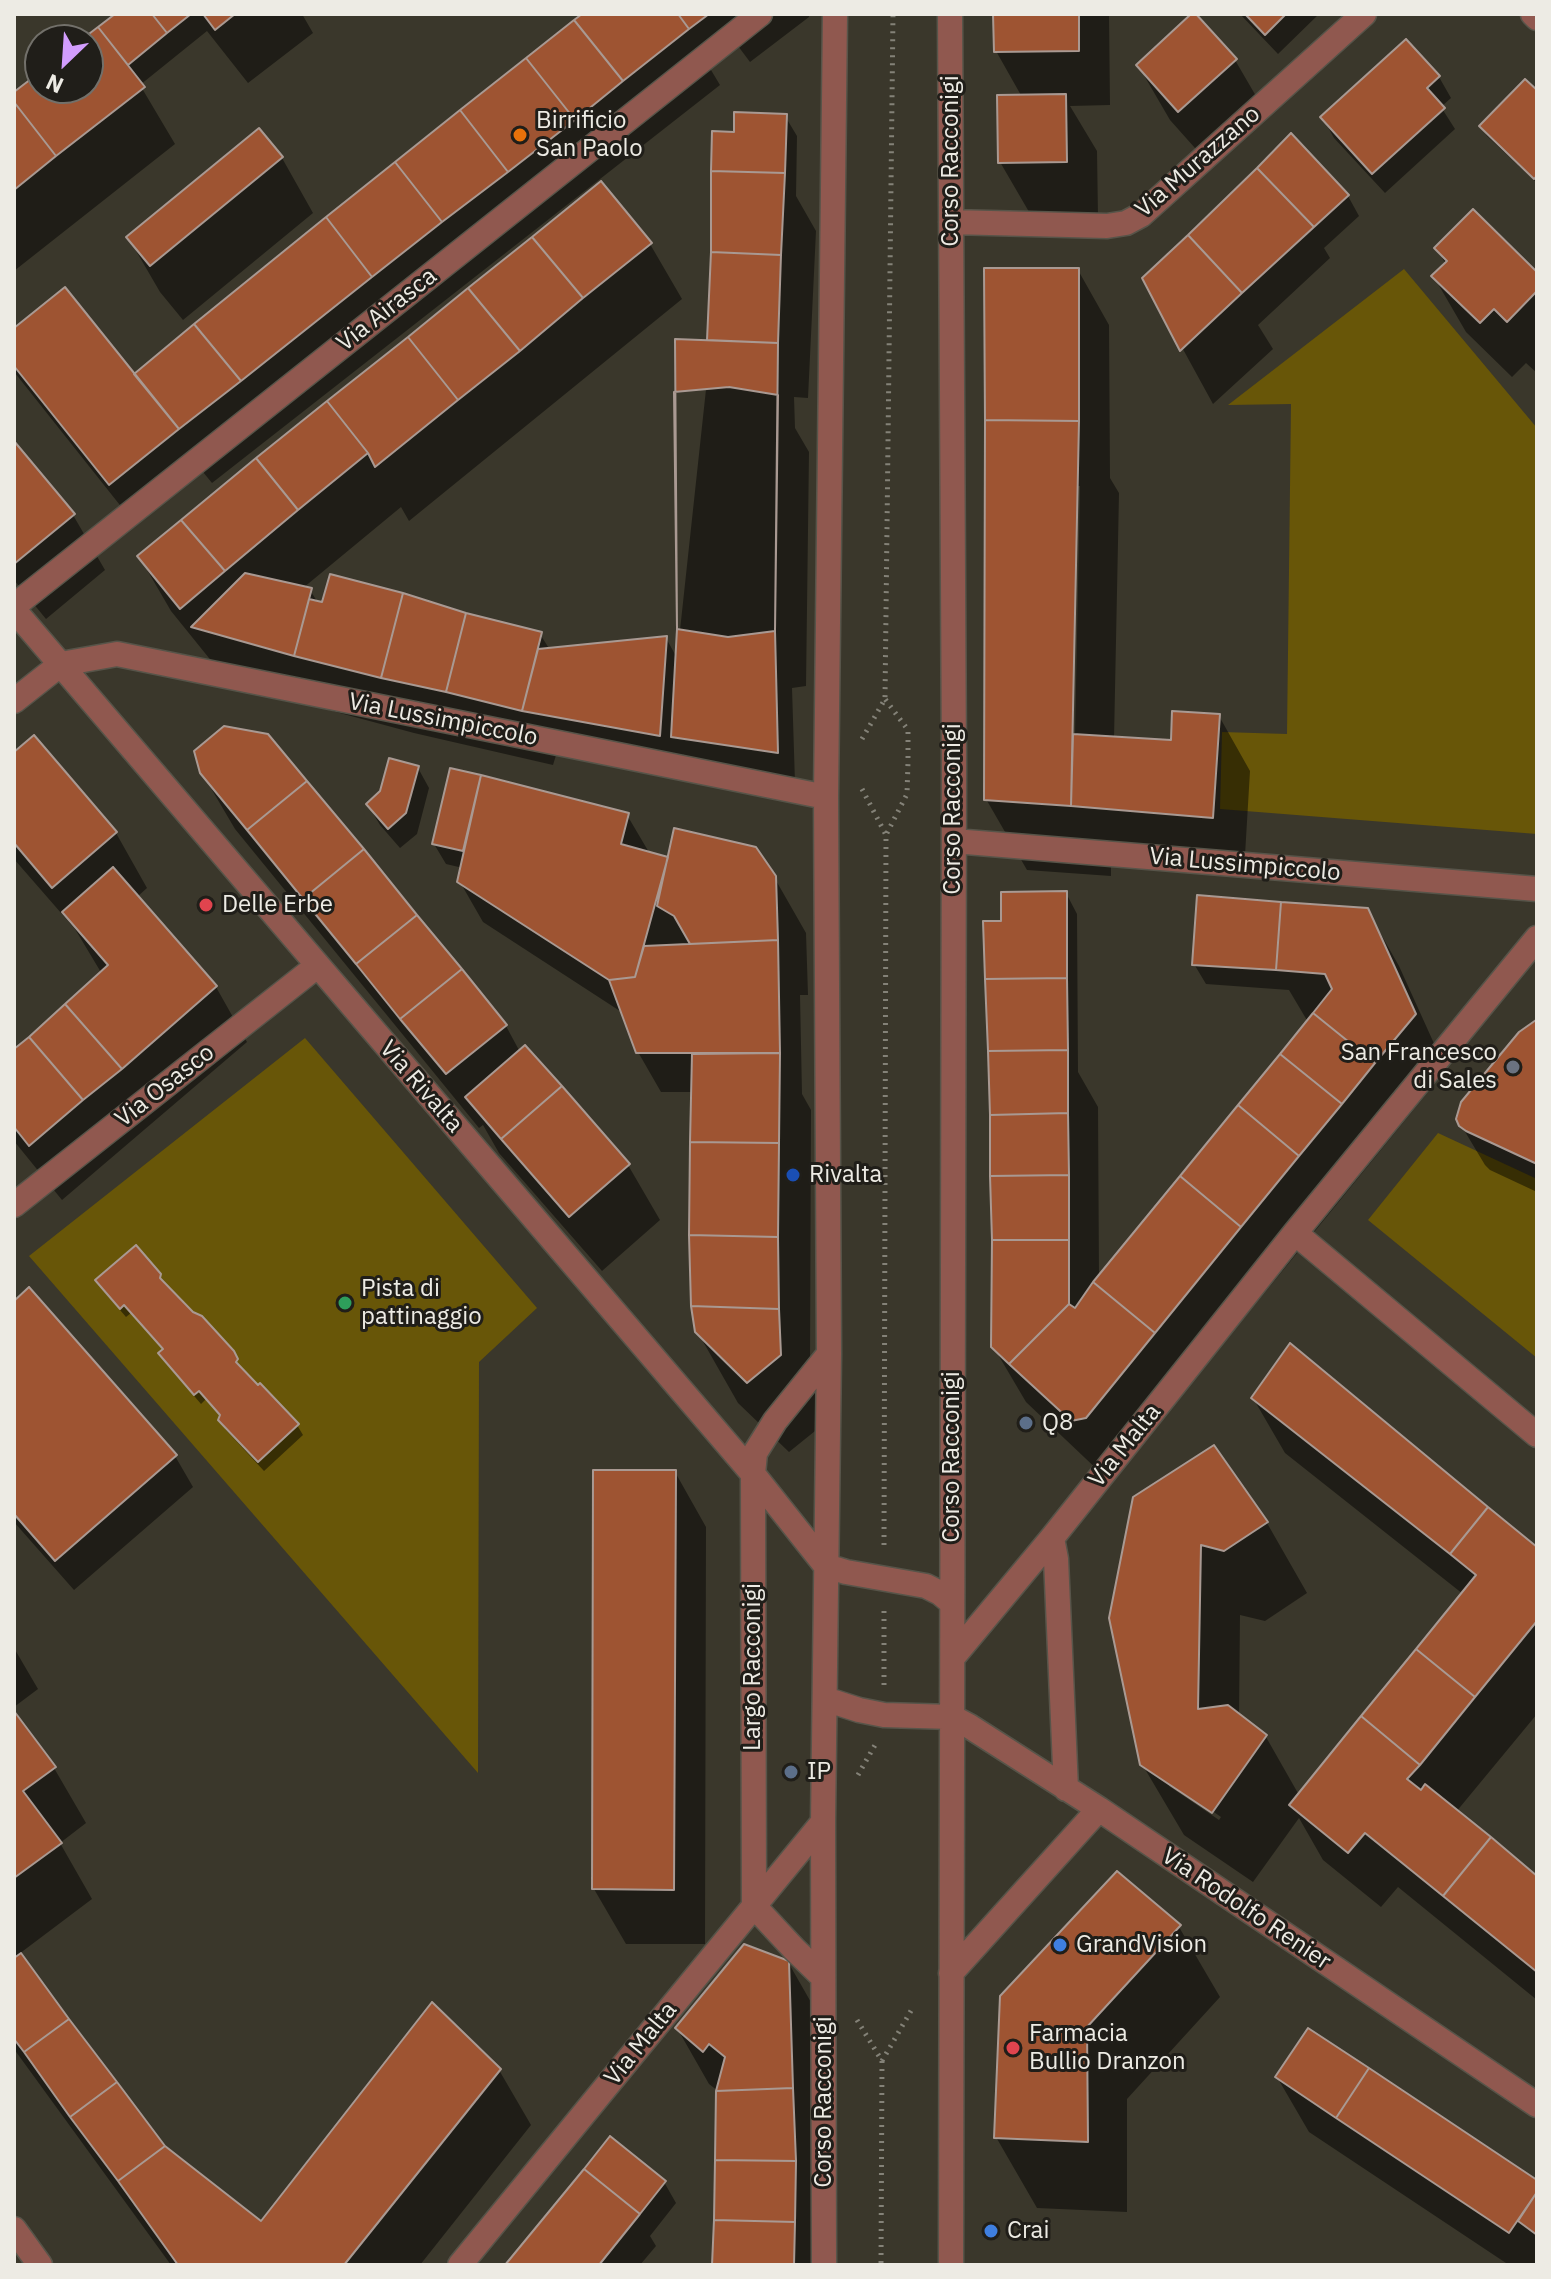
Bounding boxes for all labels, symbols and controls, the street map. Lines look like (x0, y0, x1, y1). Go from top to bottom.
north arrow (24, 24, 104, 104)
text: N (41, 68, 68, 101)
street label: Corso Racconigi (937, 75, 965, 247)
street label: Via Murazzano (1130, 100, 1266, 224)
place label: Birrificio San Paolo (536, 107, 643, 163)
marker: Birrificio San Paolo (511, 126, 529, 144)
street label: Via Airasca (331, 262, 443, 358)
street label: Via Lussimpiccolo (346, 688, 540, 752)
street label: Corso Racconigi (939, 723, 967, 895)
street label: Via Lussimpiccolo (1148, 842, 1342, 888)
place label: Delle Erbe (222, 891, 333, 919)
marker: Delle Erbe (197, 896, 215, 914)
street label: Via Rivalta (373, 1035, 469, 1139)
street label: Via Osasco (110, 1038, 220, 1134)
place label: San Francesco di Sales (1341, 1039, 1497, 1095)
marker: San Francesco di Sales (1504, 1058, 1522, 1076)
place label: Rivalta (809, 1161, 882, 1189)
marker: Rivalta (784, 1166, 802, 1184)
place label: Pista di pattinaggio (361, 1275, 482, 1331)
marker: Pista di pattinaggio (336, 1294, 354, 1312)
street label: Corso Racconigi (938, 1371, 966, 1543)
street label: Via Malta (1083, 1398, 1167, 1494)
place label: Q8 (1042, 1409, 1073, 1437)
marker: Q8 (1017, 1414, 1035, 1432)
street label: Largo Racconigi (739, 1583, 767, 1751)
place label: IP (807, 1758, 831, 1786)
marker: IP (782, 1763, 800, 1781)
street label: Via Rodolfo Renier (1156, 1842, 1336, 1976)
place label: GrandVision (1076, 1931, 1207, 1959)
marker: GrandVision (1051, 1936, 1069, 1954)
street label: Via Malta (599, 1996, 683, 2092)
street label: Corso Racconigi (810, 2016, 838, 2188)
place label: Farmacia Bullio Dranzon (1029, 2020, 1186, 2076)
marker: Farmacia Bullio Dranzon (1004, 2039, 1022, 2057)
place label: Crai (1007, 2217, 1049, 2245)
marker: Crai (982, 2222, 1000, 2240)

